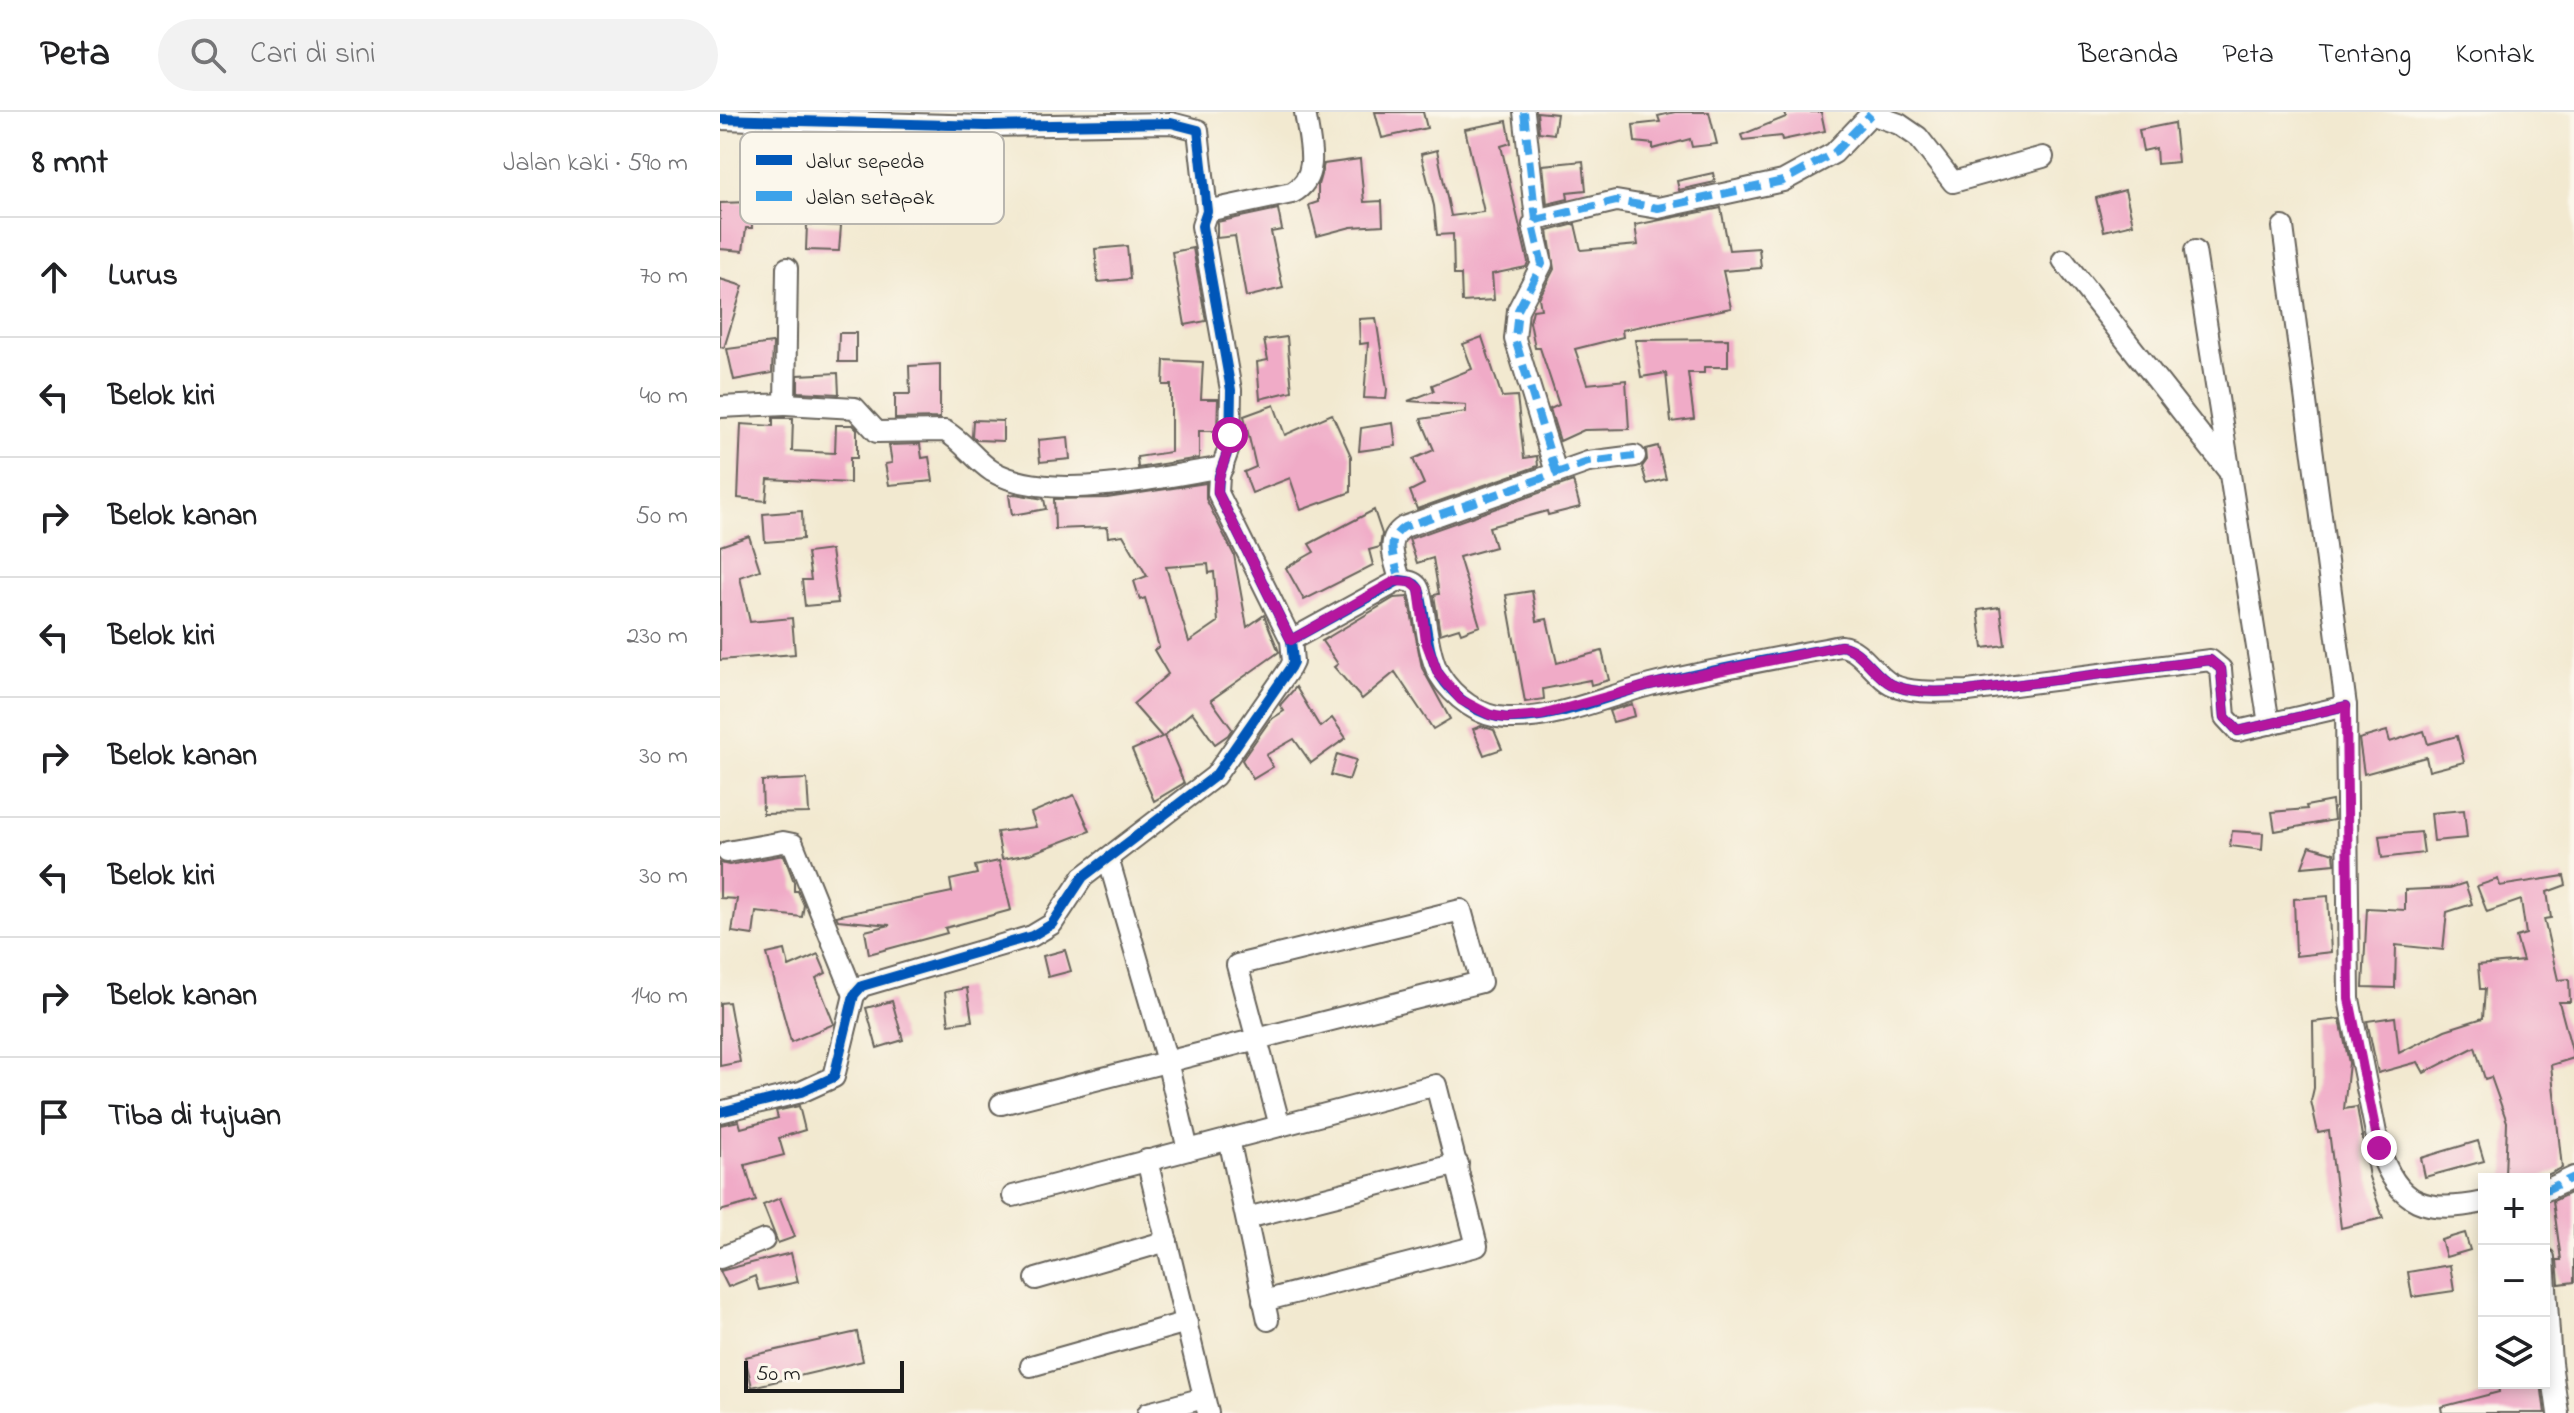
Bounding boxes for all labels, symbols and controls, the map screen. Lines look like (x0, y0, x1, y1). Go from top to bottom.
search box (158, 19, 718, 91)
text: Peta (40, 27, 110, 83)
icon: search (186, 33, 230, 77)
text: Cari di sini (250, 33, 376, 77)
text: Beranda (2078, 35, 2178, 76)
text: Peta (2222, 35, 2274, 76)
text: Tentang (2318, 35, 2411, 76)
text: Kontak (2455, 35, 2534, 76)
legend (740, 132, 1004, 224)
text: 8 mnt (32, 139, 108, 189)
text: Jalan kaki · 590 m (503, 145, 688, 183)
text: Jalur sepeda (806, 147, 924, 179)
text: Jalan setapak (806, 183, 935, 215)
icon: ahead (32, 255, 76, 299)
text: Lurus (108, 255, 178, 299)
text: 70 m (639, 258, 688, 296)
icon: left (32, 375, 76, 419)
text: Belok kiri (108, 375, 215, 419)
text: 40 m (639, 378, 688, 416)
route start (1212, 417, 1248, 453)
icon: right (32, 495, 76, 539)
text: Belok kanan (108, 495, 257, 539)
text: 50 m (635, 498, 688, 536)
icon: left (32, 615, 76, 659)
text: Belok kiri (108, 615, 215, 659)
text: 230 m (626, 618, 688, 656)
icon: right (32, 735, 76, 779)
text: Belok kanan (108, 735, 257, 779)
text: 30 m (639, 738, 688, 776)
icon: left (32, 855, 76, 899)
text: Belok kiri (108, 855, 215, 899)
text: 30 m (639, 858, 688, 896)
icon: right (32, 975, 76, 1019)
text: Belok kanan (108, 975, 257, 1019)
text: 140 m (631, 978, 688, 1016)
icon: arrive (32, 1095, 76, 1139)
text: Tiba di tujuan (108, 1095, 281, 1139)
route end (2361, 1130, 2397, 1166)
map controls (2478, 1173, 2550, 1389)
button: + (2478, 1173, 2550, 1245)
button: − (2478, 1245, 2550, 1317)
button: layers (2478, 1317, 2550, 1389)
scale bar (744, 1357, 904, 1393)
text: 50 m (756, 1359, 801, 1391)

